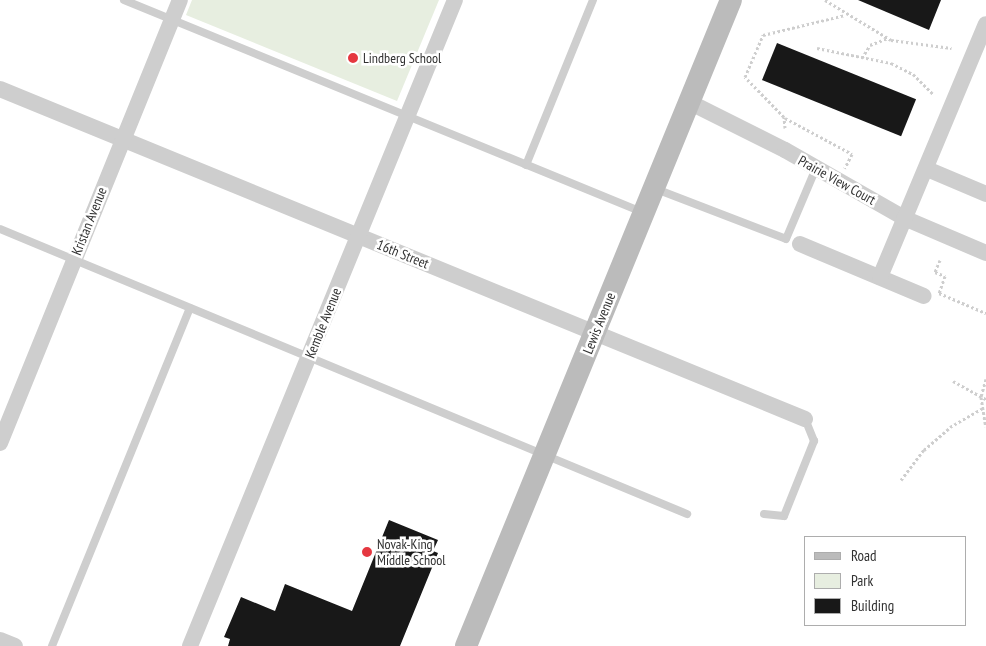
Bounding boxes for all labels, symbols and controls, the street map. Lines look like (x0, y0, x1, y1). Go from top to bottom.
place label: Lindberg School (363, 50, 441, 66)
marker: Lindberg School (347, 52, 359, 64)
street label: Prairie View Court (795, 152, 879, 208)
street label: Kristan Avenue (68, 184, 110, 258)
street label: 16th Street (375, 236, 431, 272)
street label: Kemble Avenue (301, 285, 345, 361)
street label: Lewis Avenue (579, 290, 619, 356)
place label: Novak-King Middle School (377, 536, 446, 568)
legend (804, 536, 966, 626)
marker: Novak-King Middle School (361, 546, 373, 558)
text: Road (851, 546, 877, 565)
text: Park (851, 571, 873, 590)
text: Building (851, 596, 894, 615)

